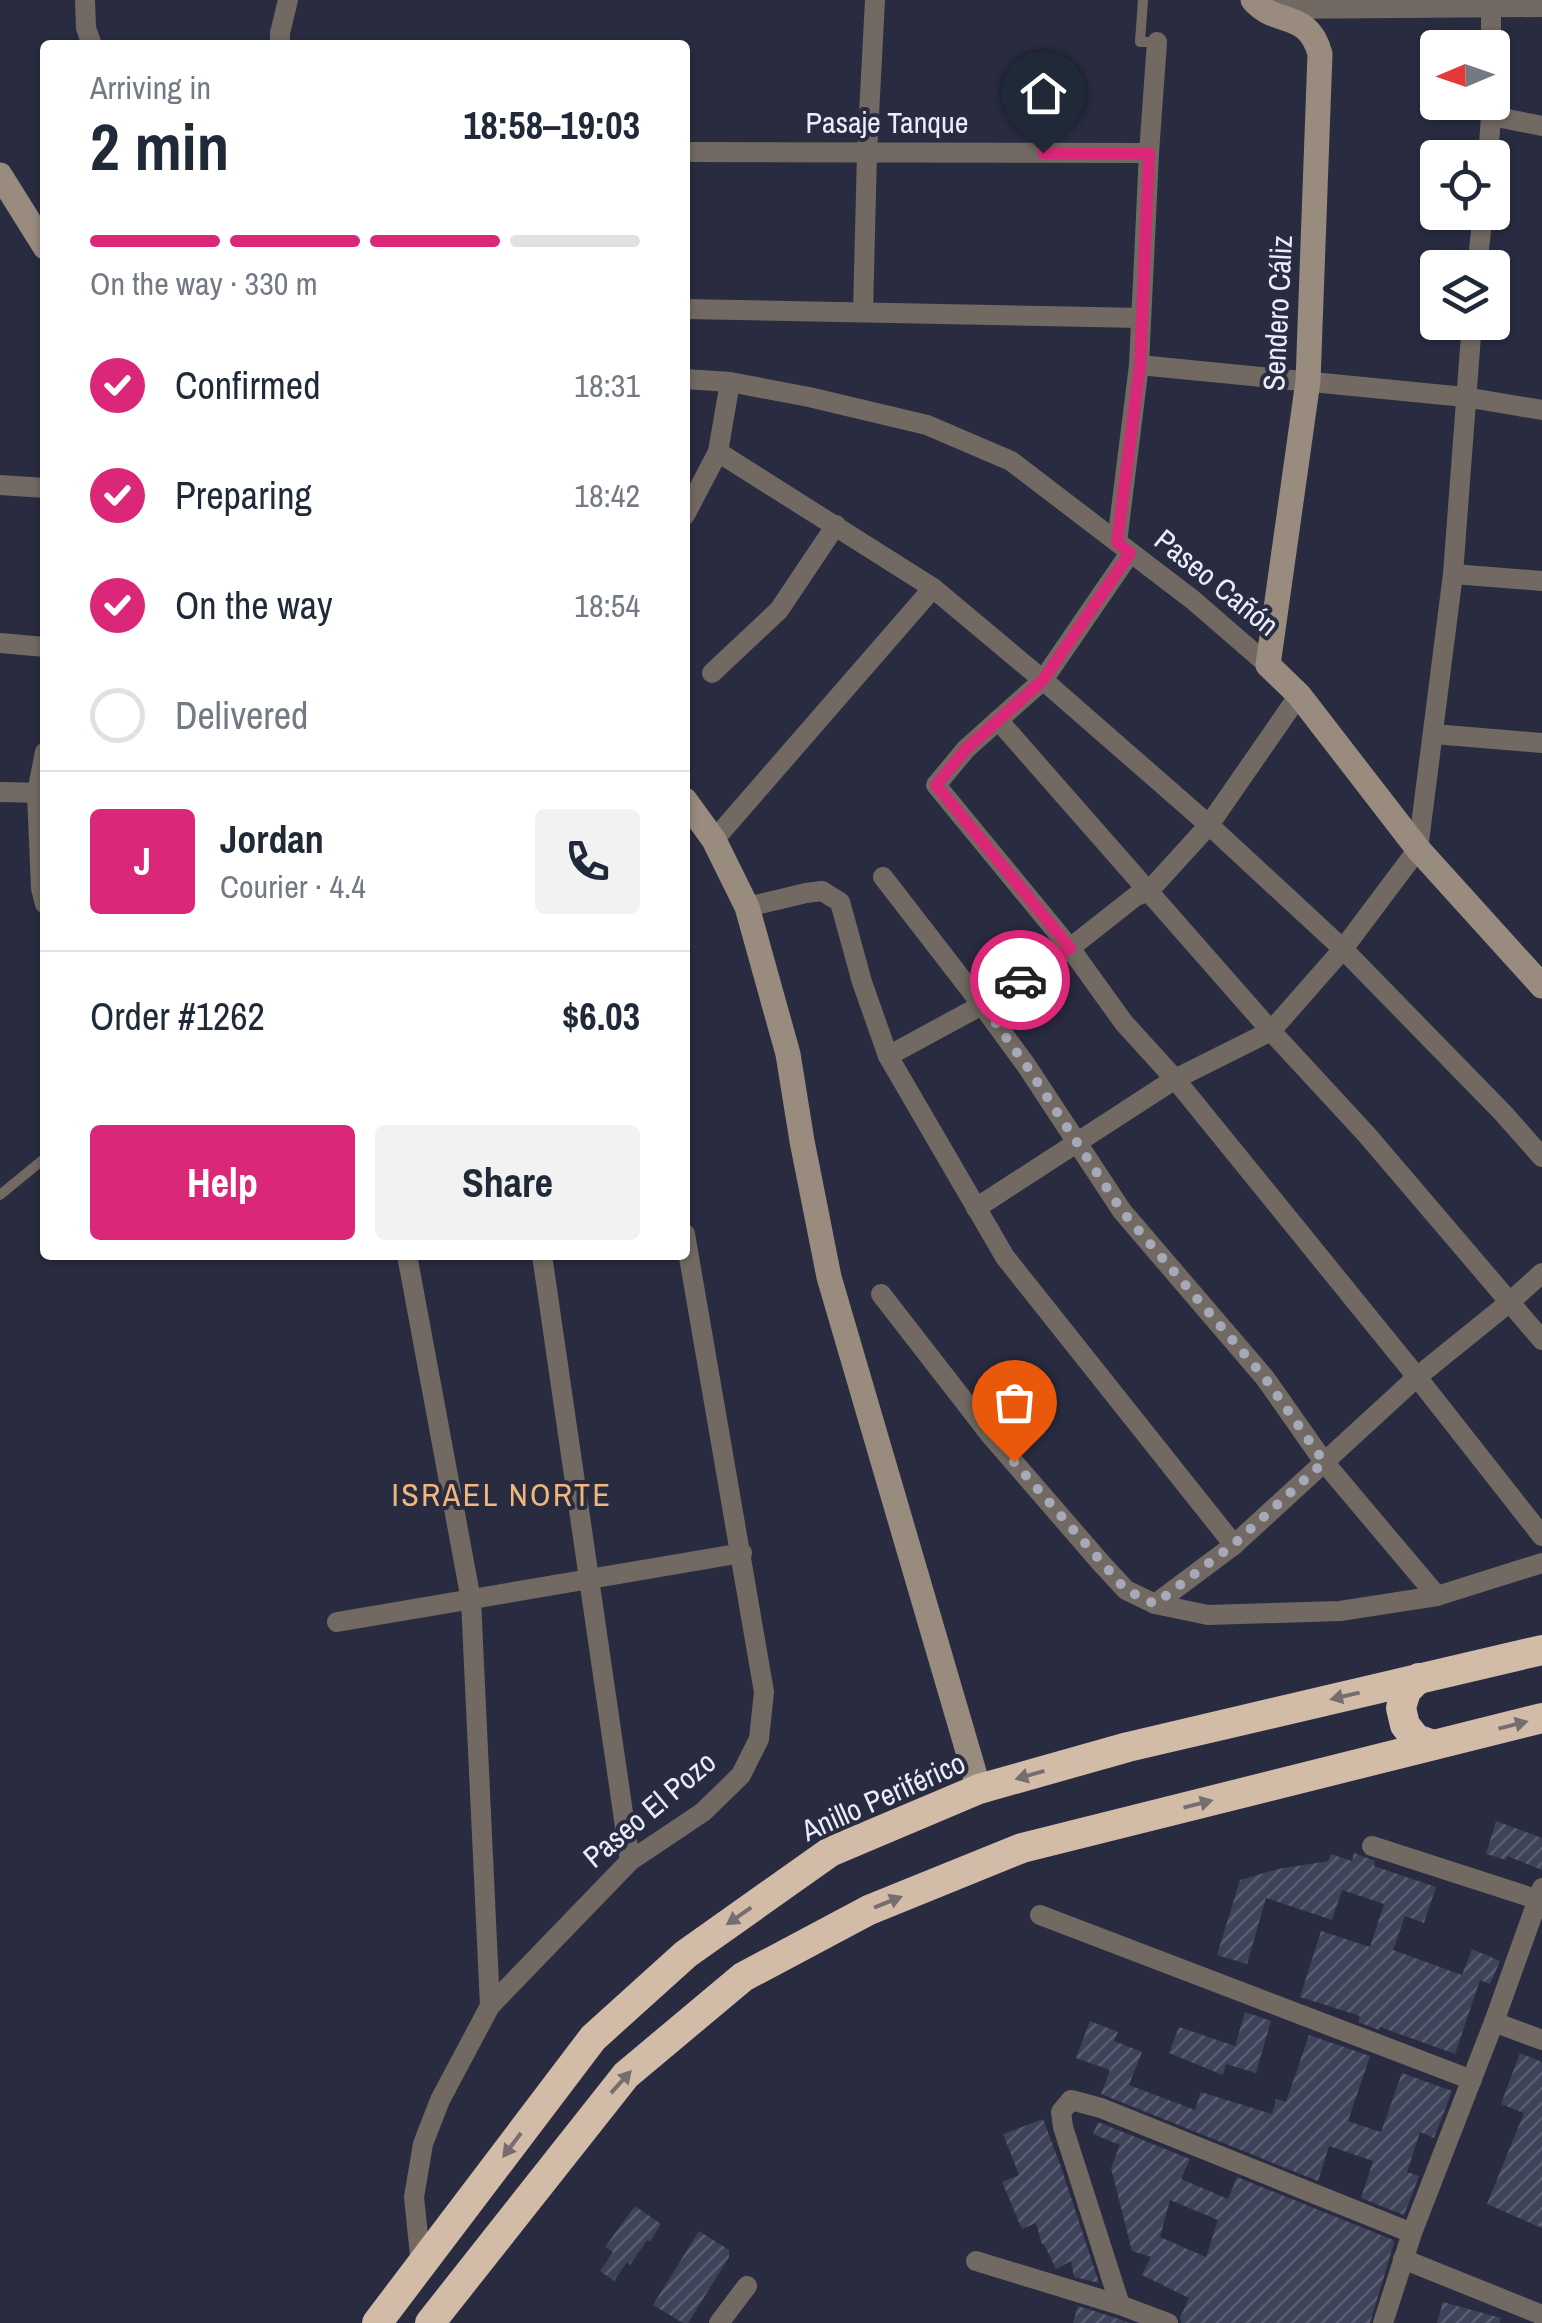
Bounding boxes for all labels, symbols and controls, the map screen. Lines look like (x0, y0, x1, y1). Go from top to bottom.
north arrow (1420, 30, 1510, 120)
map controls (1420, 30, 1510, 340)
pin (1001, 51, 1086, 154)
text: Arriving in (90, 66, 211, 109)
icon: home (1016, 66, 1071, 121)
text: 18:58–19:03 (463, 100, 640, 151)
street label: Pasaje Tanque (806, 102, 968, 142)
text: 2 min (90, 103, 229, 190)
button: locate (1420, 140, 1510, 230)
street label: Sendero Cáliz (1253, 234, 1301, 392)
button: layers (1420, 250, 1510, 340)
text: On the way · 330 m (90, 262, 318, 305)
icon: check (90, 358, 145, 413)
text: Confirmed (175, 360, 320, 411)
text: 18:31 (574, 364, 640, 407)
icon: check (90, 468, 145, 523)
text: Preparing (175, 470, 312, 521)
text: 18:42 (574, 474, 640, 517)
street label: Paseo Cañón (1146, 520, 1288, 644)
icon: check (90, 578, 145, 633)
text: On the way (175, 580, 333, 631)
text: 18:54 (574, 584, 640, 627)
text: Delivered (175, 690, 308, 741)
button: phone (535, 809, 640, 914)
text: Jordan (220, 814, 324, 865)
text: J (134, 836, 151, 887)
text: Courier · 4.4 (220, 865, 366, 908)
courier (970, 930, 1070, 1030)
icon: car (993, 953, 1048, 1008)
text: Order #1262 (90, 991, 265, 1042)
text: $6.03 (562, 991, 640, 1042)
button: Help (90, 1125, 355, 1240)
button: Share (375, 1125, 640, 1240)
pin (972, 1360, 1057, 1463)
icon: bag (987, 1375, 1042, 1430)
district label: ISRAEL NORTE (391, 1473, 613, 1516)
one-way arrow (1329, 1689, 1360, 1704)
one-way arrow (1498, 1717, 1529, 1732)
street label: Paseo El Pozo (574, 1742, 724, 1876)
street label: Anillo Periférico (794, 1742, 971, 1850)
one-way arrow (1014, 1768, 1044, 1783)
one-way arrow (1183, 1796, 1214, 1811)
one-way arrow (874, 1893, 904, 1909)
one-way arrow (726, 1906, 753, 1925)
one-way arrow (610, 2070, 632, 2095)
one-way arrow (502, 2132, 522, 2158)

